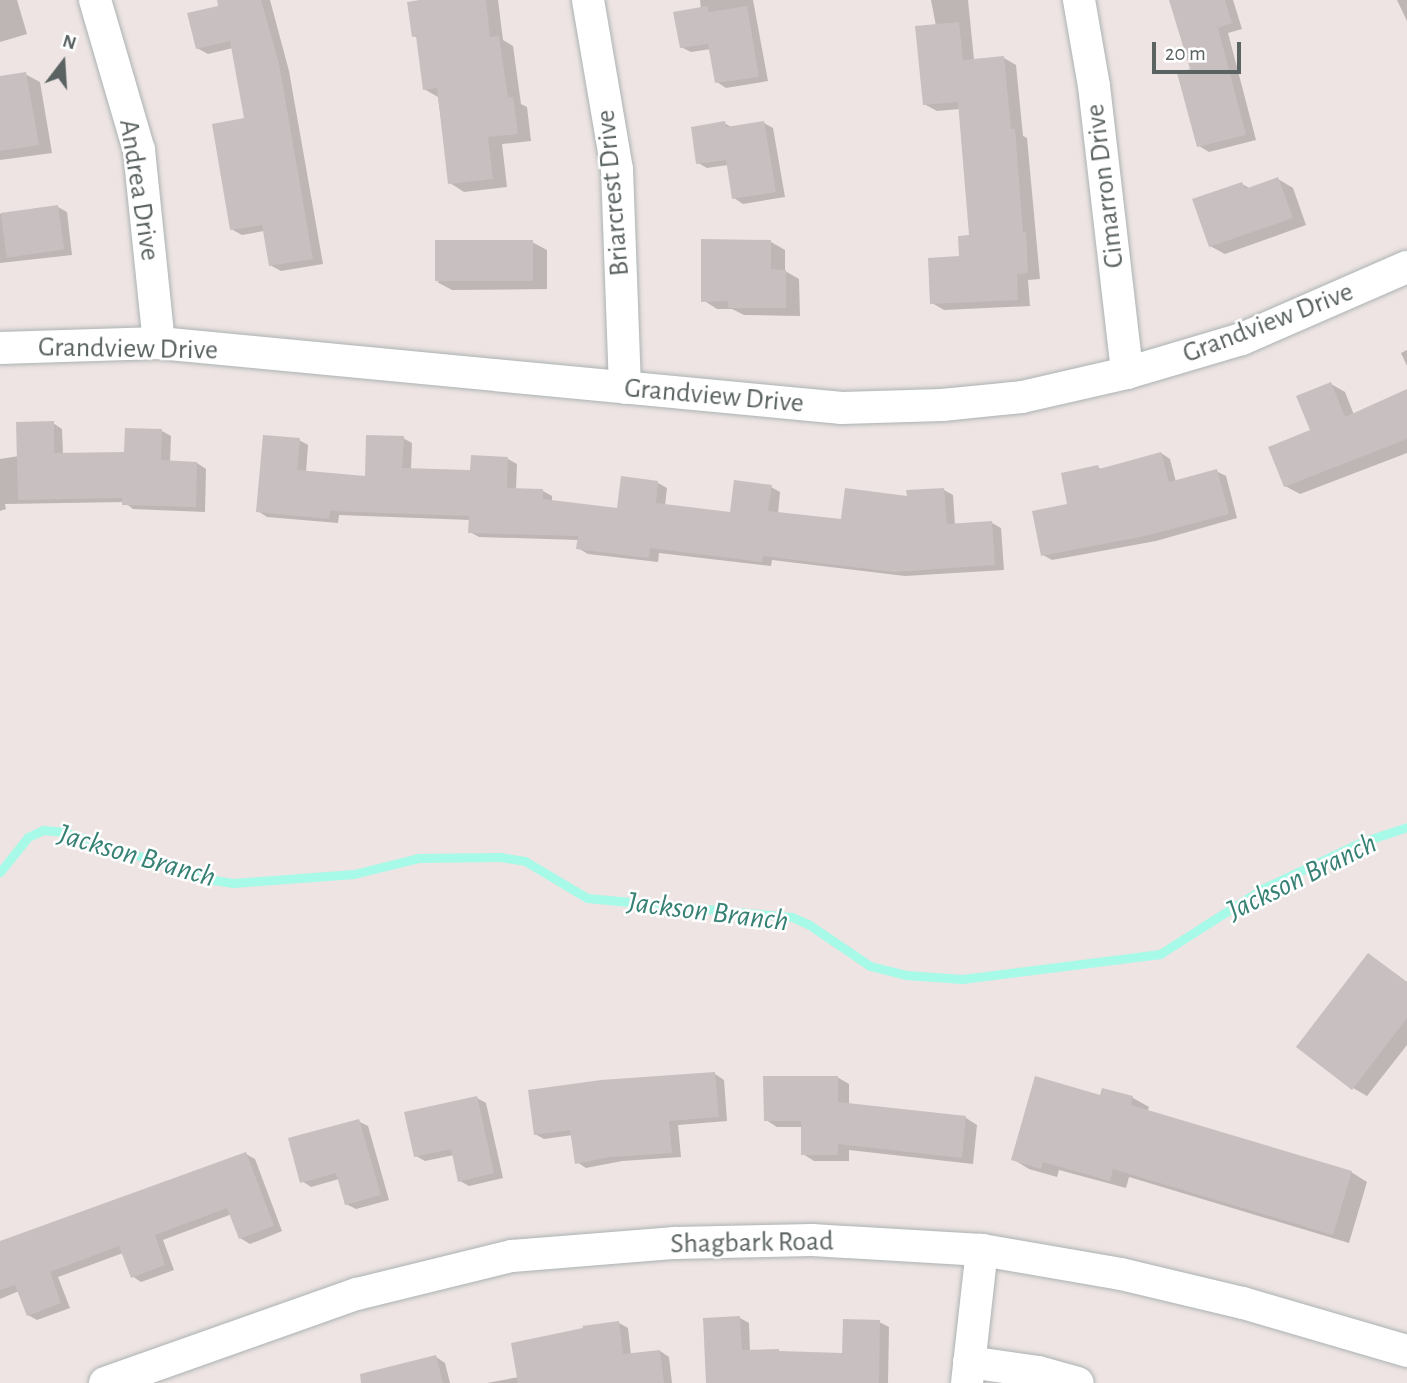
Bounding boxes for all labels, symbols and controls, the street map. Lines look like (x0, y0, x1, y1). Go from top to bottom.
north arrow (28, 28, 98, 98)
scale bar (1155, 28, 1244, 72)
text: N (60, 31, 78, 53)
text: 20 m (1165, 43, 1206, 64)
street label: Cimarron Drive (1078, 102, 1132, 270)
street label: Briarcrest Drive (589, 108, 637, 278)
street label: Andrea Drive (111, 117, 167, 263)
street label: Grandview Drive (1178, 275, 1358, 371)
street label: Grandview Drive (38, 331, 218, 367)
street label: Grandview Drive (623, 371, 805, 421)
water label: Jackson Branch (54, 816, 220, 896)
water label: Jackson Branch (1221, 825, 1383, 929)
water label: Jackson Branch (626, 884, 790, 940)
street label: Shagbark Road (670, 1225, 834, 1261)

